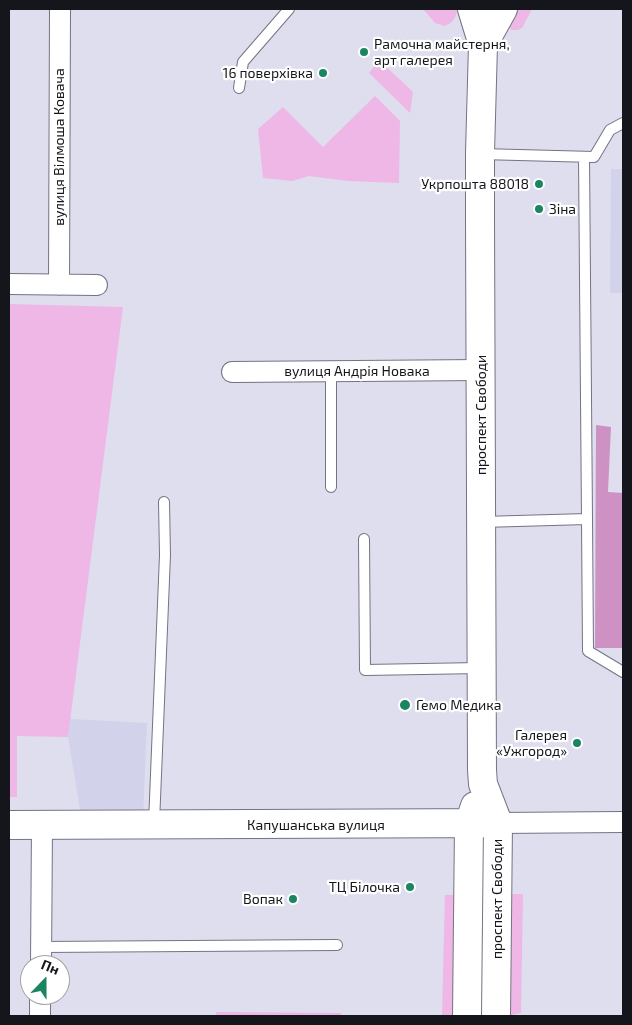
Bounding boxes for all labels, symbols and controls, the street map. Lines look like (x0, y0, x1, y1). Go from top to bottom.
place label: Рамочна майстерня, арт галерея (374, 36, 510, 68)
marker: Рамочна майстерня, арт галерея (358, 46, 370, 58)
place label: 16 поверхівка (223, 65, 313, 81)
marker: 16 поверхівка (317, 67, 329, 79)
street label: вулиця Вілмоша Ковача (51, 68, 67, 226)
place label: Укрпошта 88018 (421, 176, 529, 192)
marker: Укрпошта 88018 (533, 178, 545, 190)
place label: Зіна (549, 201, 576, 217)
marker: Зіна (533, 203, 545, 215)
street label: проспект Свободи (473, 355, 489, 475)
street label: вулиця Андрія Новака (284, 363, 430, 379)
place label: Гемо Медика (416, 697, 502, 713)
marker: Гемо Медика (398, 698, 412, 712)
place label: Галерея «Ужгород» (496, 727, 567, 760)
marker: Галерея «Ужгород» (571, 737, 583, 749)
street label: Капушанська вулиця (247, 817, 385, 833)
street label: проспект Свободи (489, 839, 505, 959)
place label: ТЦ Білочка (329, 879, 400, 895)
marker: ТЦ Білочка (404, 881, 416, 893)
place label: Вопак (243, 891, 283, 907)
marker: Вопак (287, 893, 299, 905)
north arrow (20, 955, 70, 1005)
text: Пн (39, 955, 62, 978)

